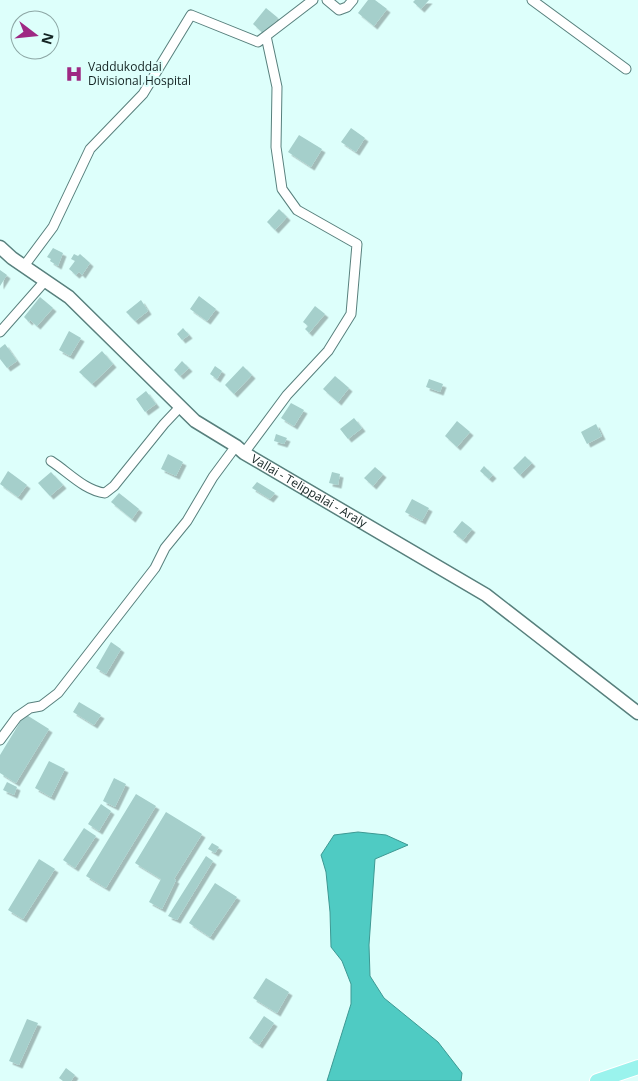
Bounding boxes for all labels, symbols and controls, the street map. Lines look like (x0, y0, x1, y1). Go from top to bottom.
north arrow (10, 10, 60, 60)
text: N (37, 31, 59, 47)
place label: Vaddukoddai Divisional Hospital (88, 58, 191, 89)
hospital icon: Vaddukoddai Divisional Hospital (64, 64, 84, 84)
street label: Vallai - Telippalai - Araly (248, 450, 371, 532)

